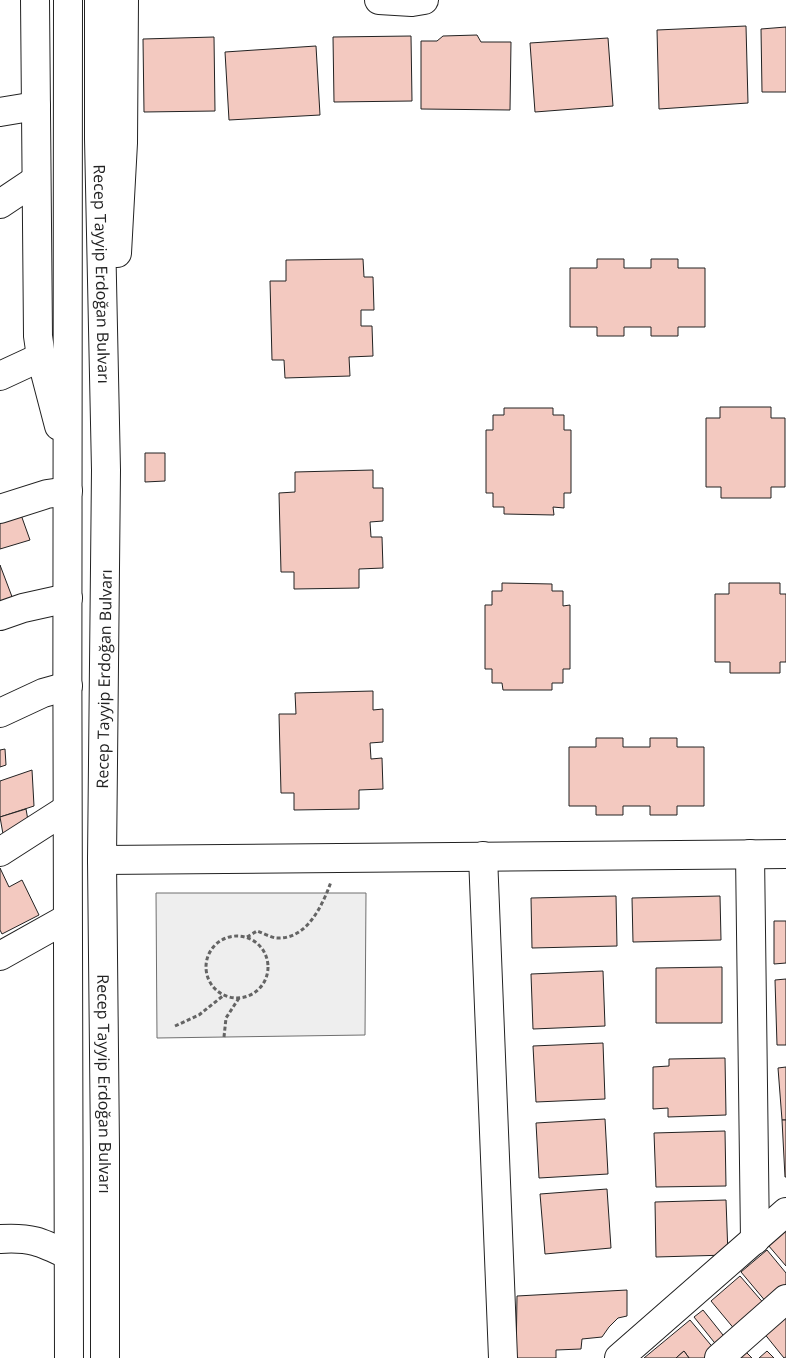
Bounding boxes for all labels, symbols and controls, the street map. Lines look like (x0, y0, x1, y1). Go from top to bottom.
street label: Recep Tayyip Erdoğan Bulvarı (89, 164, 115, 384)
street label: Recep Tayyip Erdoğan Bulvarı (91, 569, 117, 789)
street label: Recep Tayyip Erdoğan Bulvarı (92, 974, 116, 1194)

